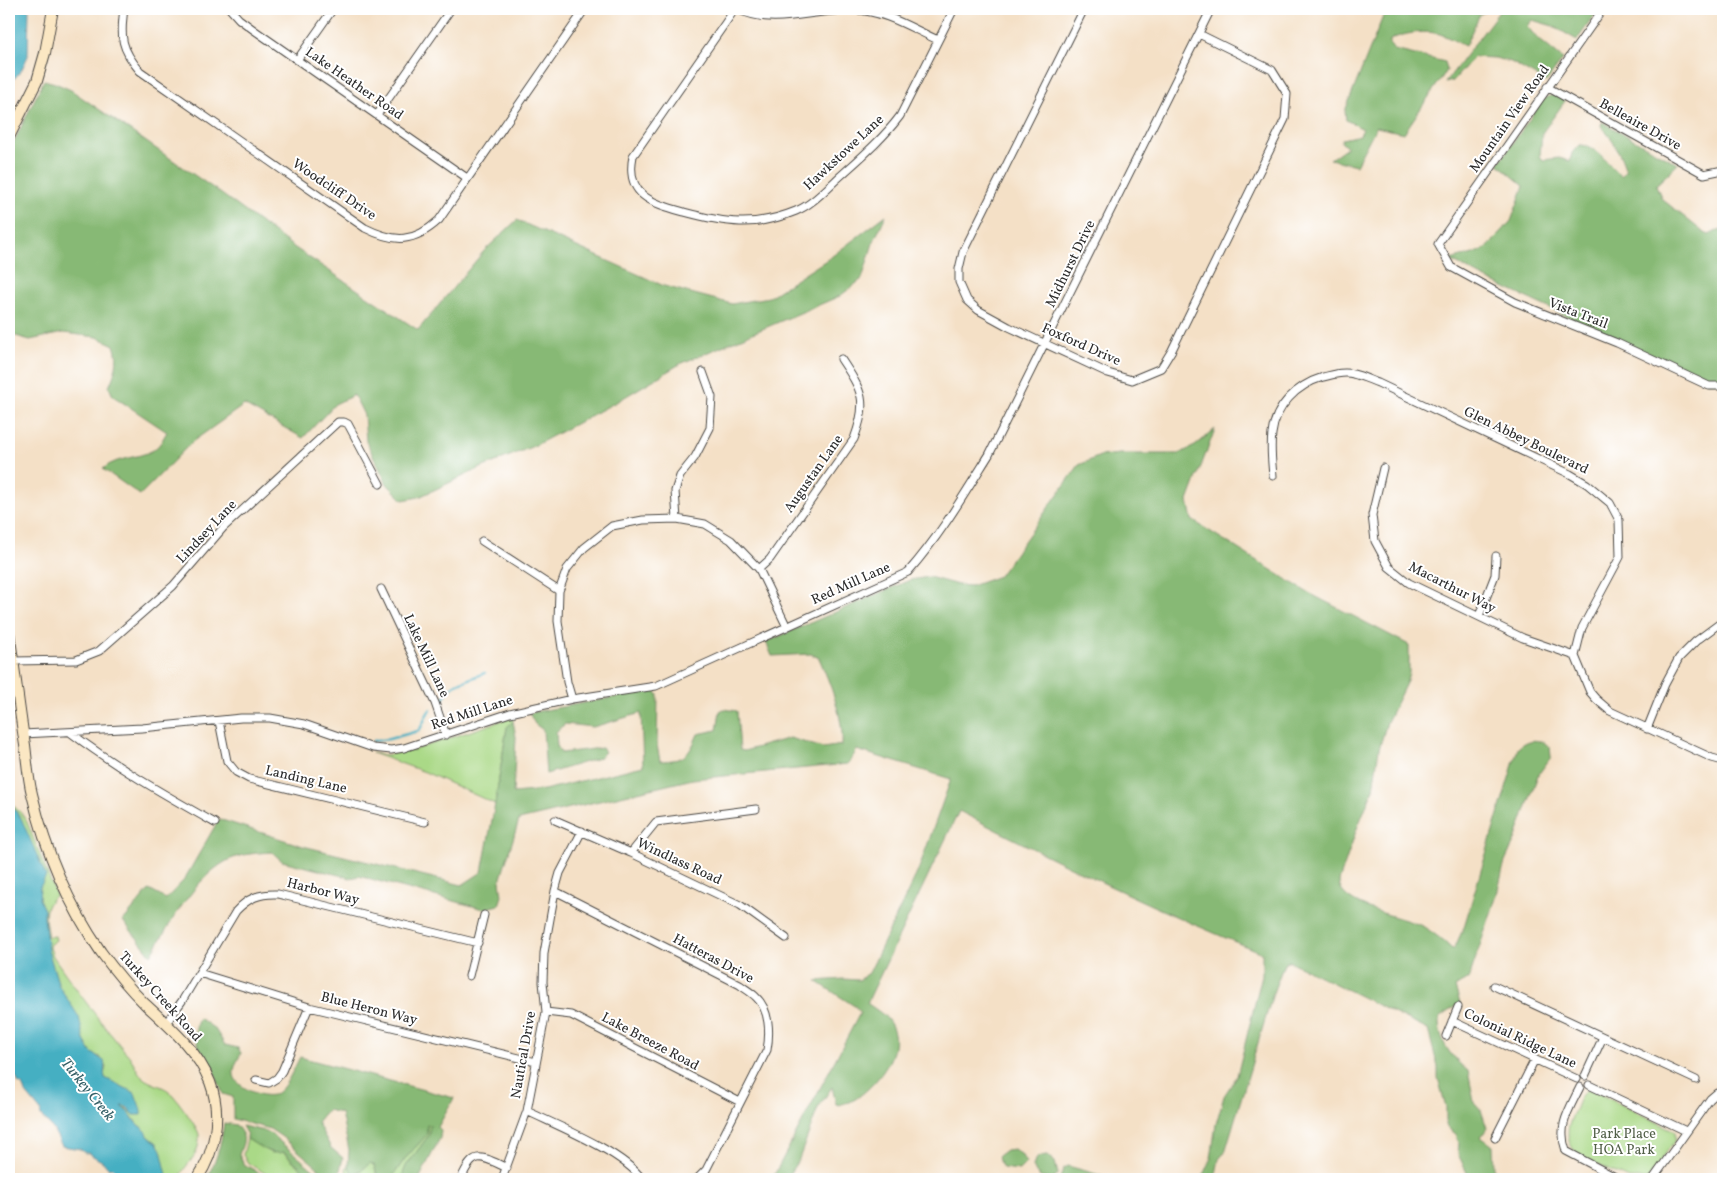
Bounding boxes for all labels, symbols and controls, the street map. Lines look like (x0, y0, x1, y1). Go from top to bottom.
street label: Lake Heather Road (301, 43, 407, 125)
street label: Mountain View Road (1466, 61, 1554, 177)
street label: Belleaire Drive (1596, 95, 1685, 156)
street label: Hawkstowe Lane (800, 110, 889, 195)
street label: Woodcliff Drive (288, 155, 380, 225)
street label: Midhurst Drive (1042, 217, 1101, 311)
street label: Vista Trail (1546, 294, 1610, 334)
street label: Foxford Drive (1038, 319, 1124, 371)
street label: Glen Abbey Boulevard (1460, 403, 1592, 480)
street label: Augustan Lane (780, 431, 848, 517)
street label: Lindsey Lane (173, 496, 242, 568)
street label: Red Mill Lane (808, 558, 894, 610)
street label: Macarthur Way (1405, 558, 1499, 618)
street label: Lake Mill Lane (398, 611, 454, 701)
street label: Red Mill Lane (429, 691, 516, 735)
street label: Landing Lane (263, 761, 349, 799)
street label: Windlass Road (633, 834, 725, 890)
street label: Harbor Way (285, 874, 362, 910)
street label: Hatteras Drive (669, 930, 757, 989)
street label: Turkey Creek Road (114, 948, 206, 1046)
street label: Blue Heron Way (319, 988, 420, 1030)
street label: Colonial Ridge Lane (1460, 1004, 1580, 1074)
street label: Lake Breeze Road (598, 1008, 702, 1076)
street label: Nautical Drive (507, 1009, 541, 1100)
water label: Turkey Creek (55, 1054, 119, 1126)
park label: Park Place HOA Park (1592, 1125, 1656, 1160)

